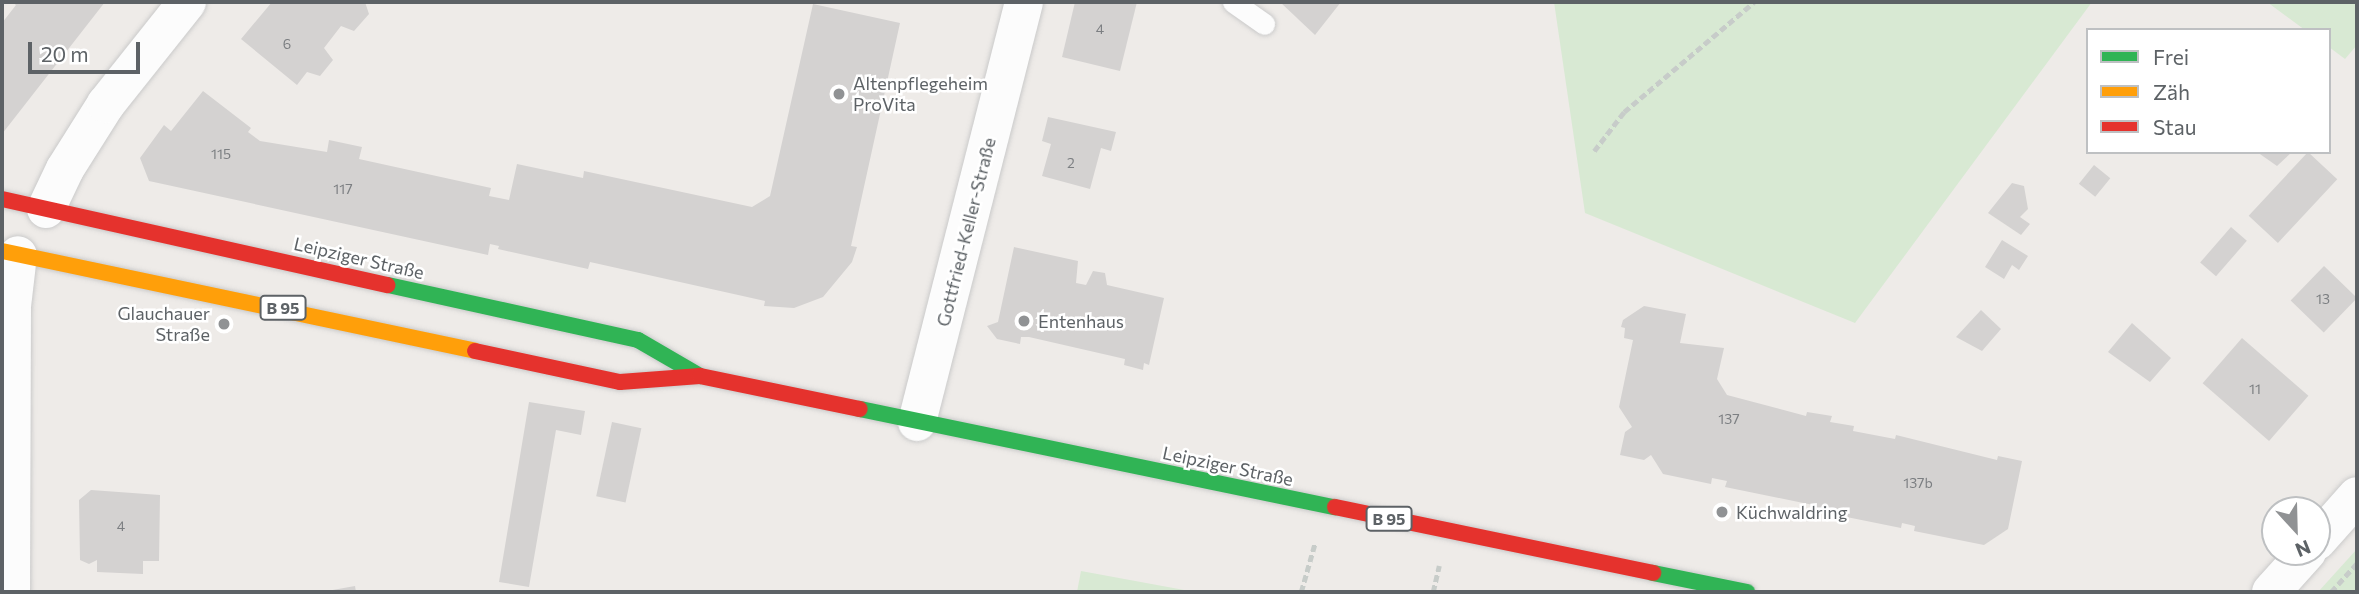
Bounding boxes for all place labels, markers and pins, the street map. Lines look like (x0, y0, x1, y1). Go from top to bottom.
place label: Altenpflegeheim ProVita (853, 73, 988, 116)
marker: Altenpflegeheim ProVita (831, 86, 847, 102)
place label: Glauchauer Straße (117, 303, 210, 346)
place label: Entenhaus (1038, 310, 1124, 332)
marker: Entenhaus (1016, 313, 1032, 329)
marker: Glauchauer Straße (216, 316, 232, 332)
place label: Küchwaldring (1736, 501, 1847, 523)
marker: Küchwaldring (1714, 504, 1730, 520)

